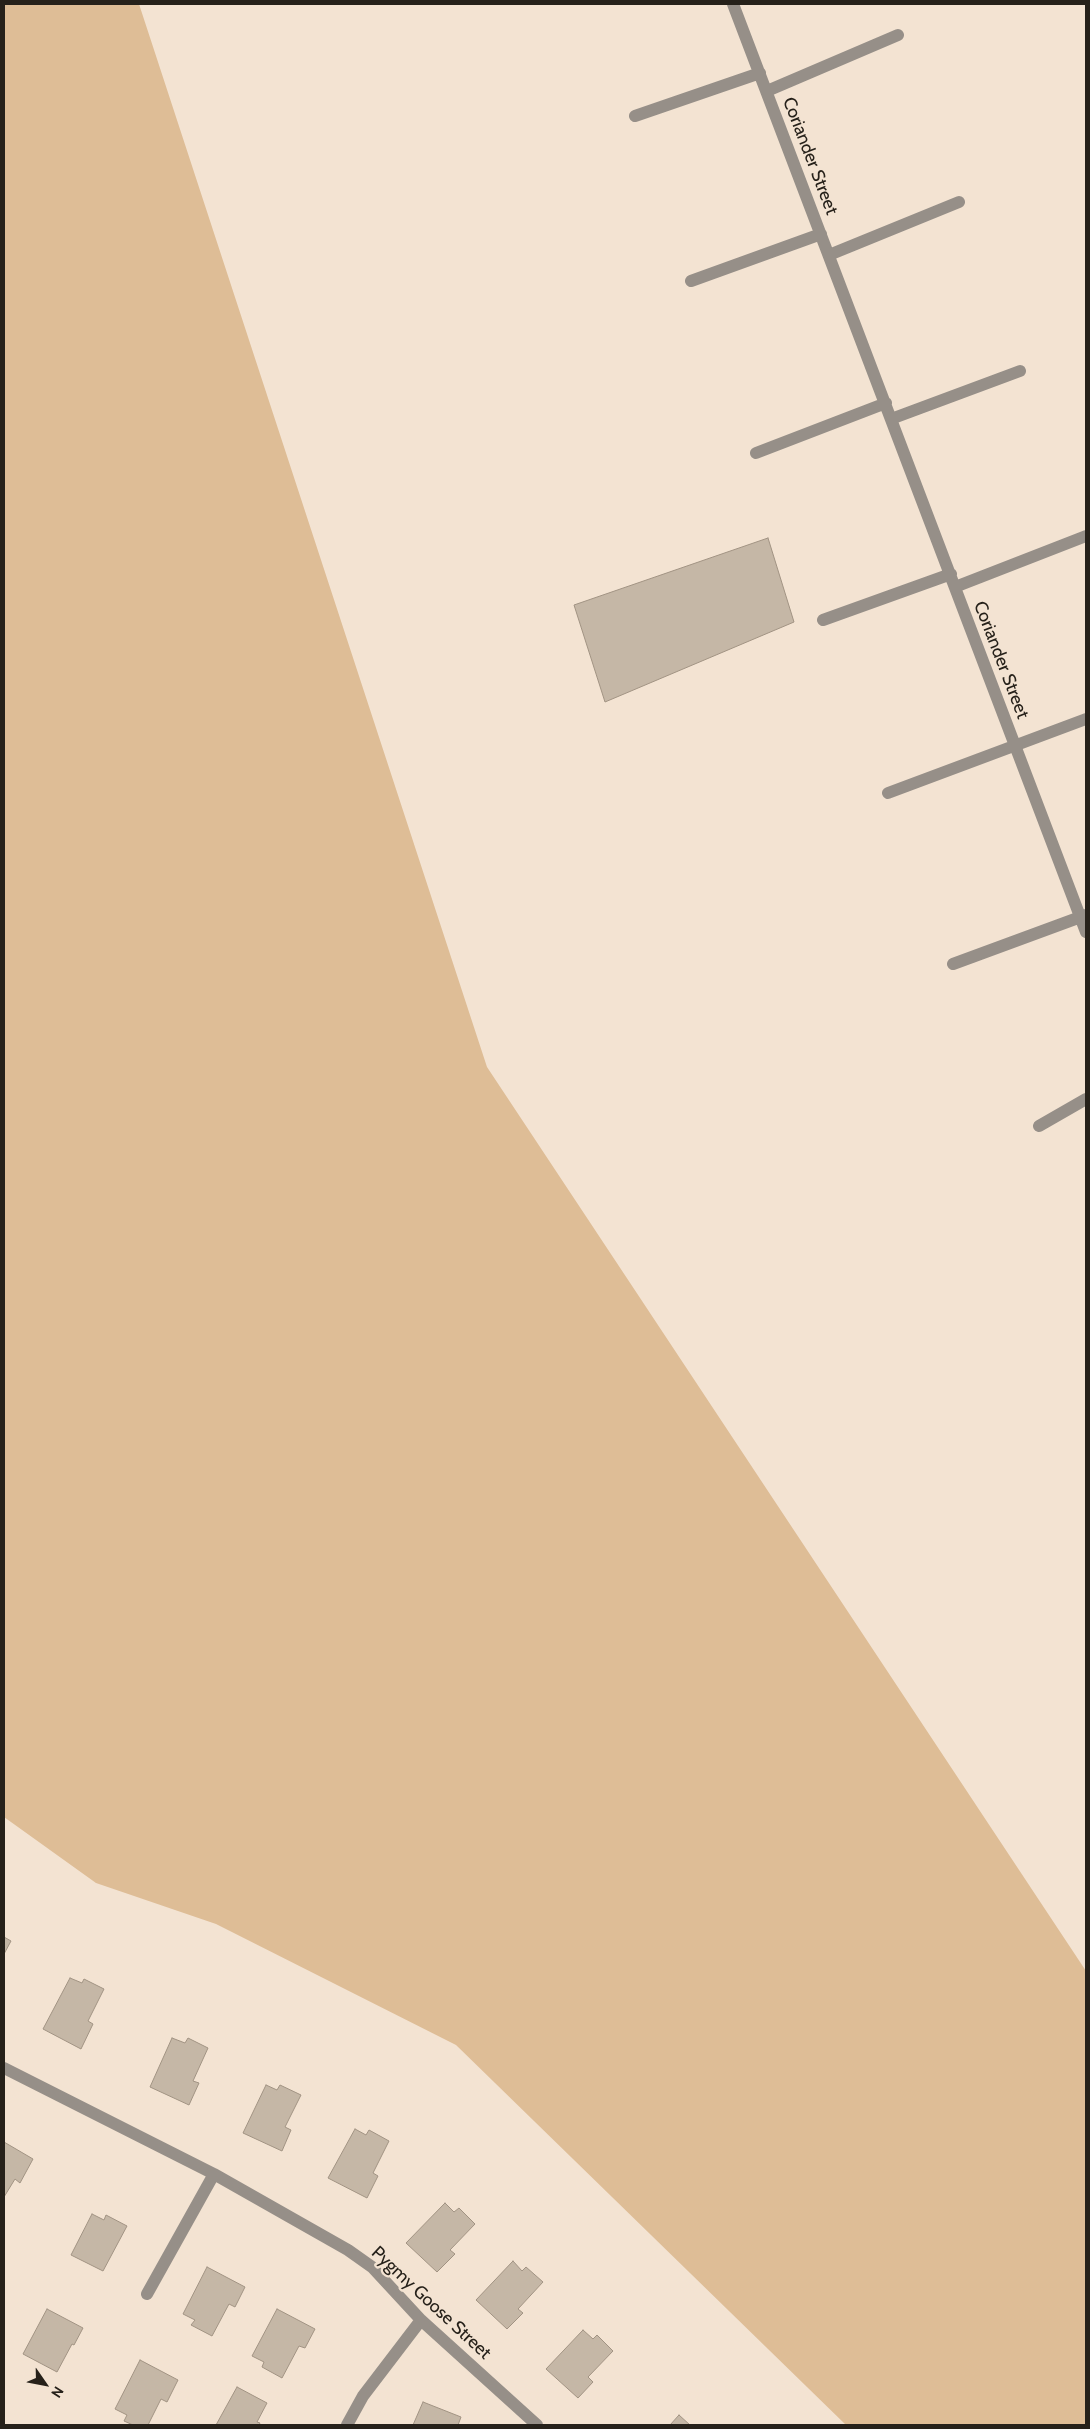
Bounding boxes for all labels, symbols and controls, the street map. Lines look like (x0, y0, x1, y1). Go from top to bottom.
street label: Coriander Street (778, 94, 842, 218)
street label: Coriander Street (969, 598, 1033, 722)
street label: Pygmy Goose Street (367, 2242, 495, 2364)
north arrow (20, 2359, 70, 2409)
text: N (47, 2383, 68, 2401)

